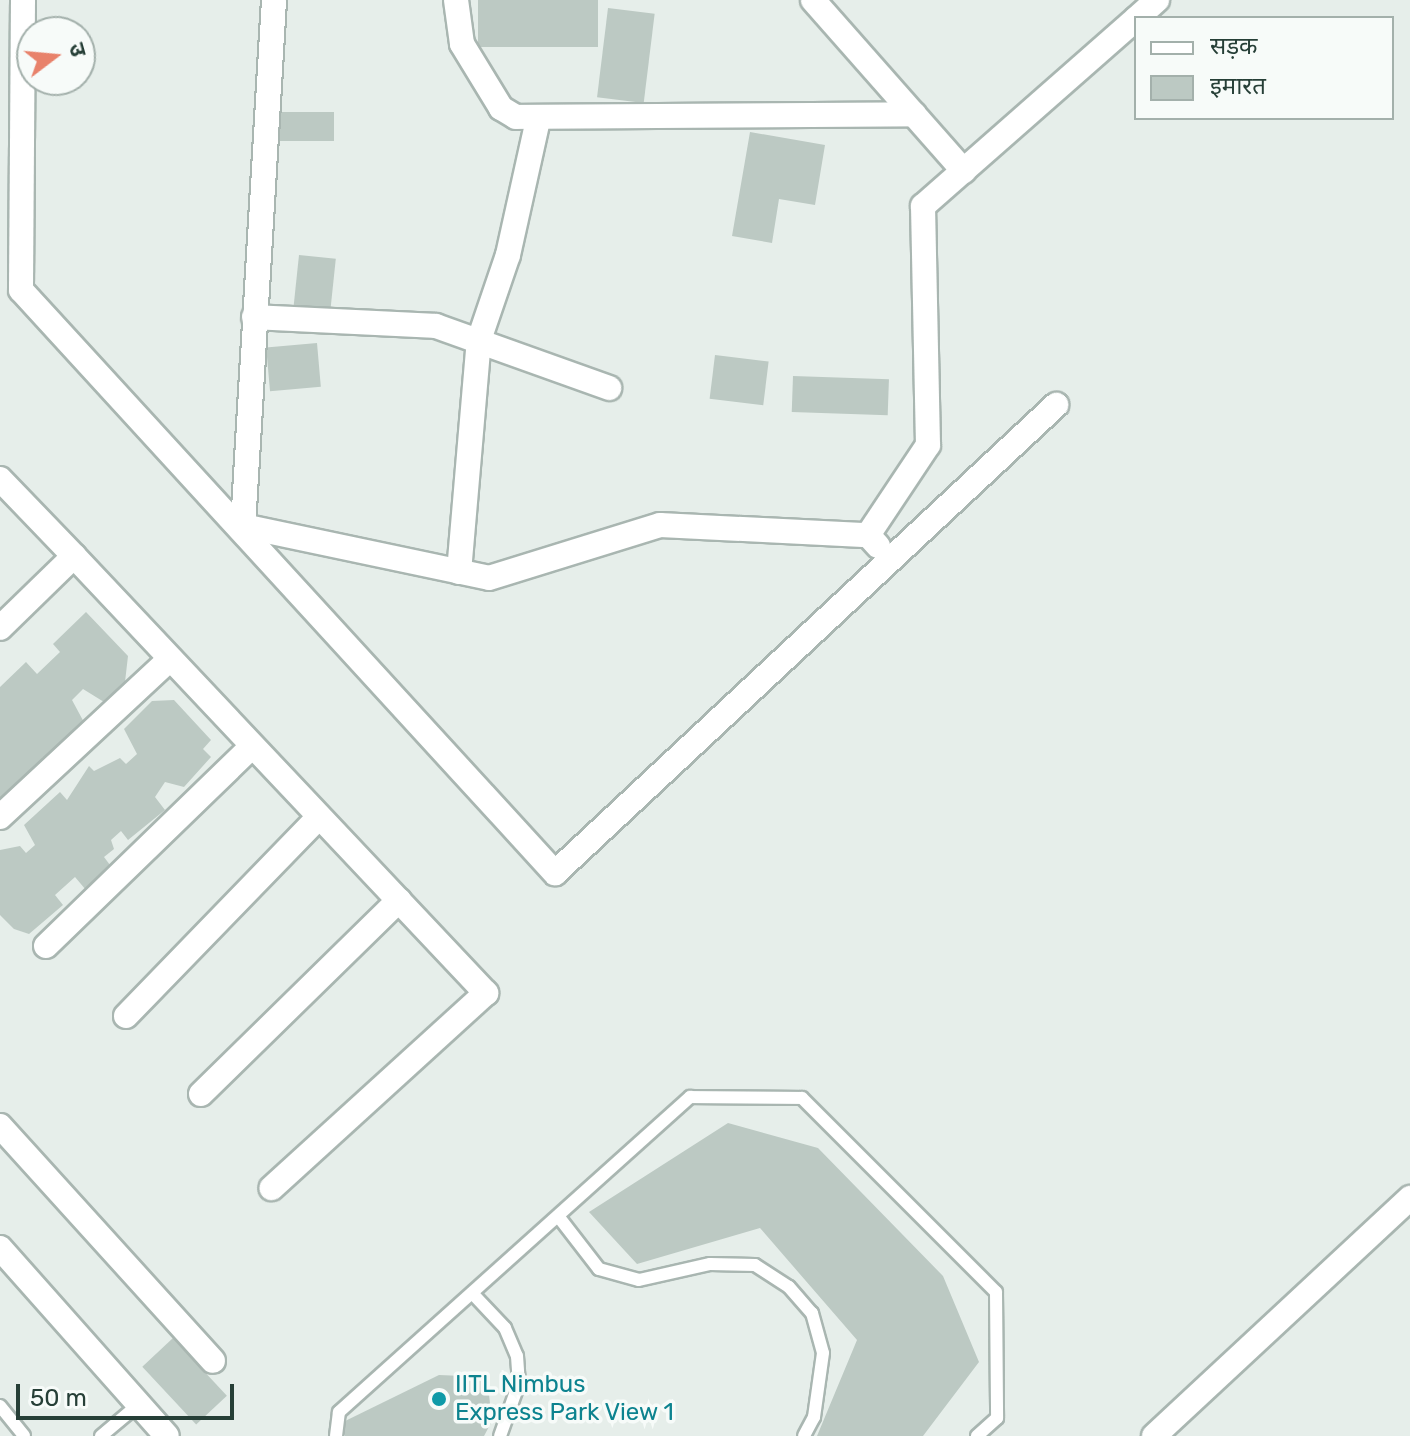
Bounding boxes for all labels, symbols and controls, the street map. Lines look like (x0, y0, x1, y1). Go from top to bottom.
north arrow (16, 16, 96, 96)
legend (1134, 16, 1394, 120)
text: सड़क (1210, 32, 1258, 60)
text: उ (63, 40, 92, 60)
text: इमारत (1210, 72, 1266, 100)
scale bar (20, 1368, 238, 1418)
place label: IITL Nimbus Express Park View 1 (455, 1371, 675, 1427)
text: 50 m (30, 1384, 87, 1412)
marker: IITL Nimbus Express Park View 1 (430, 1390, 448, 1408)

